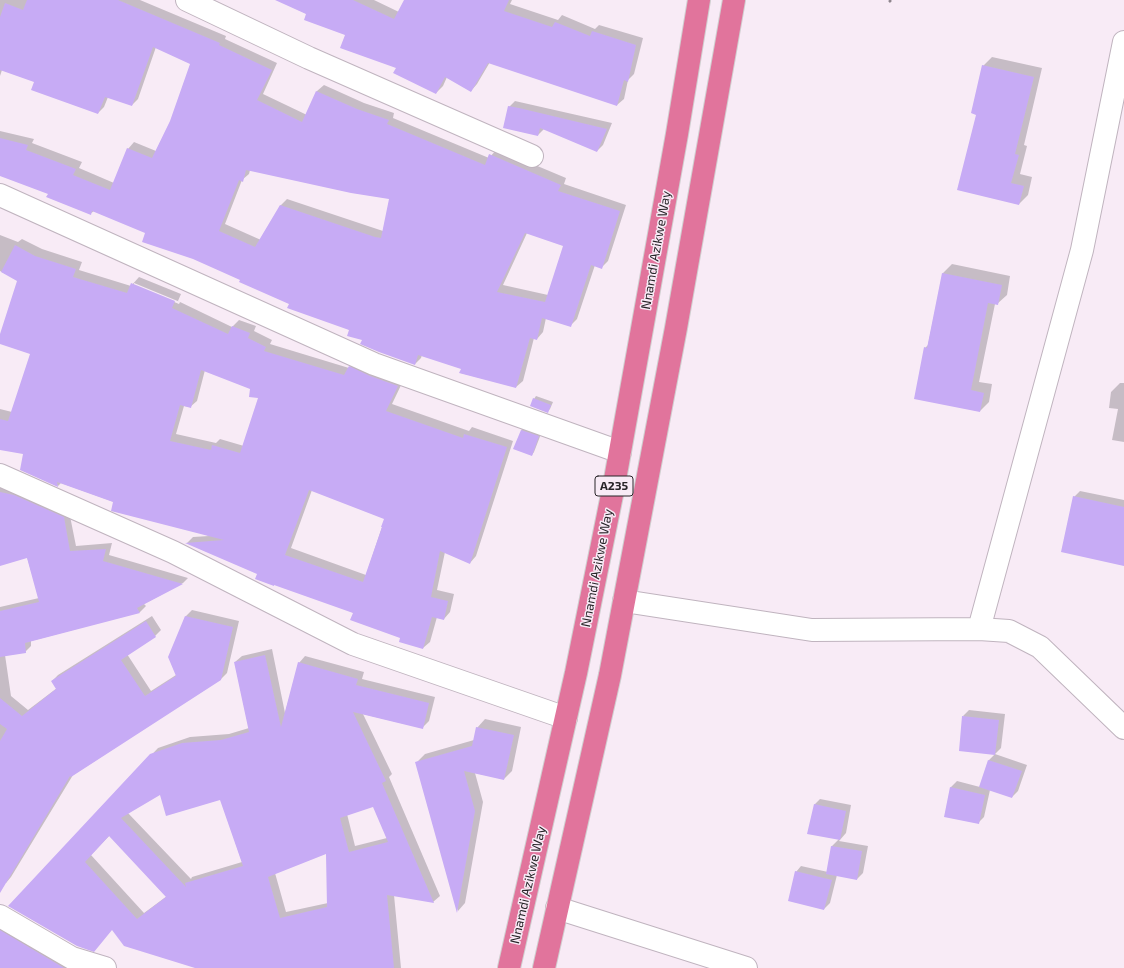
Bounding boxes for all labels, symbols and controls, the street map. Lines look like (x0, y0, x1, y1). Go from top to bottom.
street label: Nnamdi Azikwe Way (638, 190, 674, 310)
road number: A235 (595, 476, 633, 496)
street label: Nnamdi Azikwe Way (578, 508, 616, 628)
street label: Nnamdi Azikwe Way (507, 825, 549, 945)

